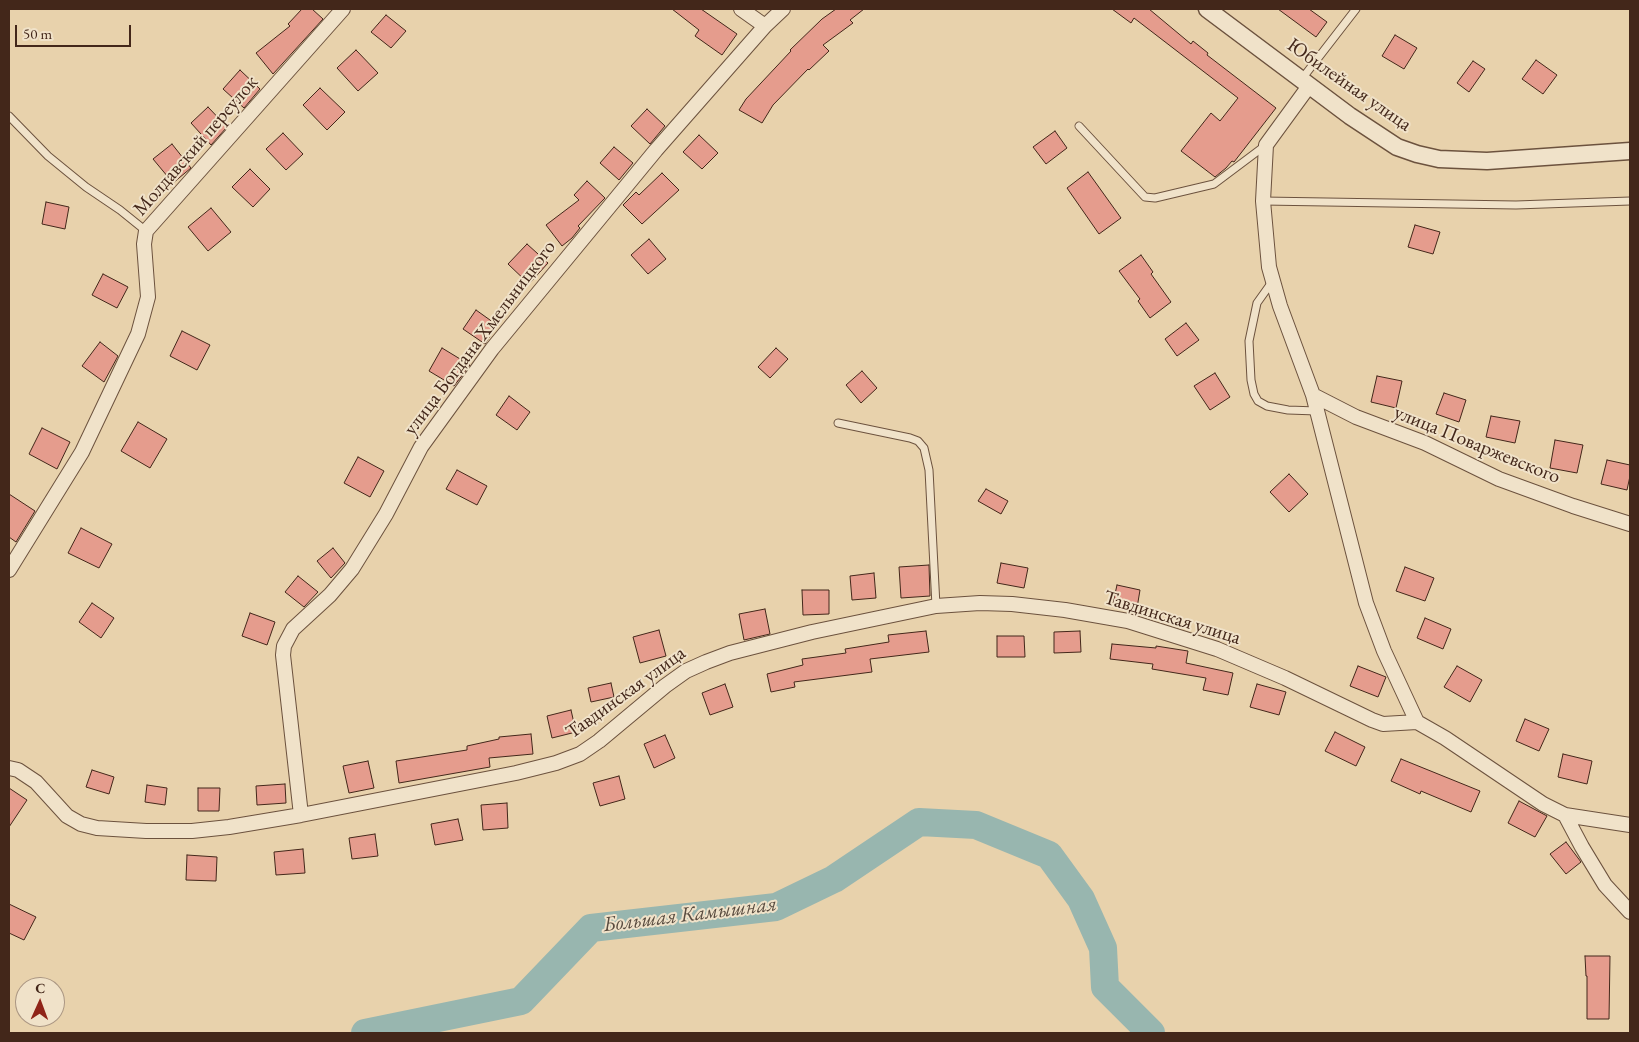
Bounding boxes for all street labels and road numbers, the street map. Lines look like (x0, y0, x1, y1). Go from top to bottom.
street label: Юбилейная улица (1282, 33, 1416, 137)
street label: Молдавский переулок (129, 71, 263, 221)
street label: улица Богдана Хмельницкого (399, 236, 561, 440)
street label: улица Поваржевского (1390, 401, 1564, 489)
street label: Тавдинская улица (1100, 586, 1244, 650)
street label: Тавдинская улица (561, 641, 691, 745)

